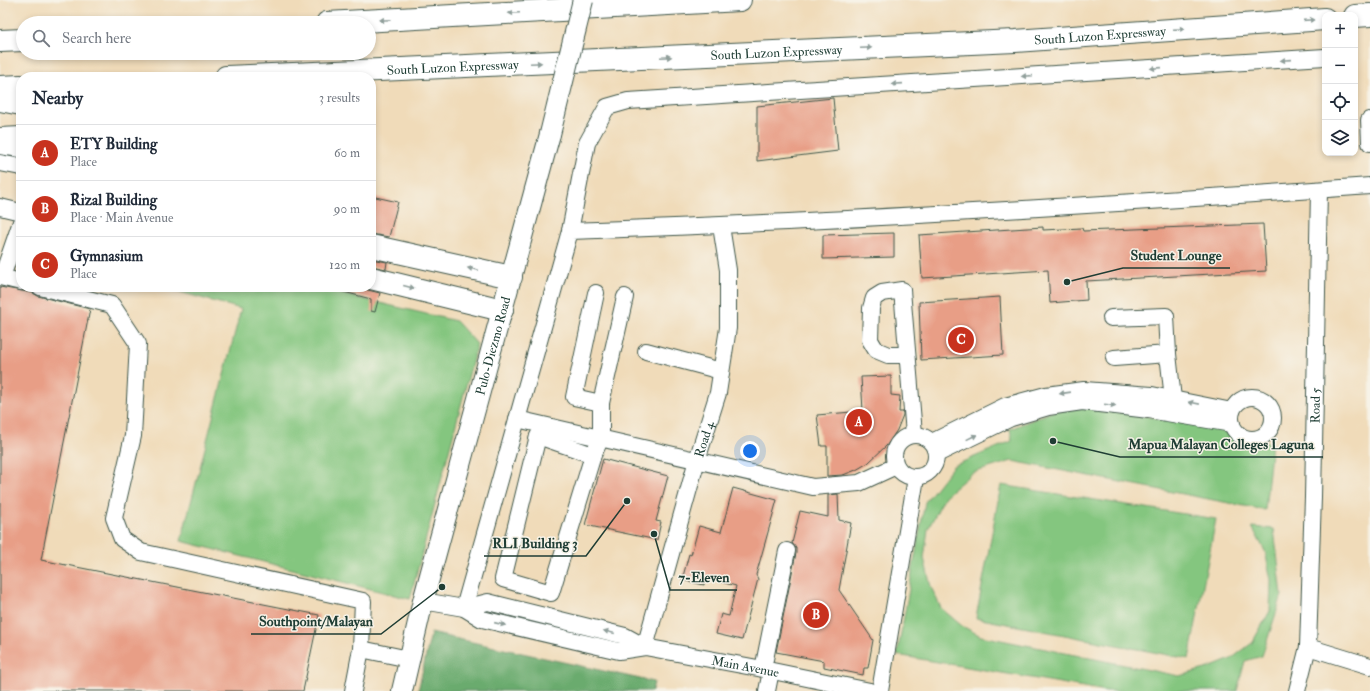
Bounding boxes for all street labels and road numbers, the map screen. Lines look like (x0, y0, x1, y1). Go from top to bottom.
street label: South Luzon Expressway (1034, 23, 1167, 49)
street label: South Luzon Expressway (710, 42, 843, 64)
street label: South Luzon Expressway (387, 57, 519, 79)
street label: Pulo-Diezmo Road (472, 294, 515, 397)
street label: Road 5 (1307, 387, 1324, 423)
street label: Road 4 (691, 418, 718, 459)
street label: Main Avenue (710, 653, 781, 681)

